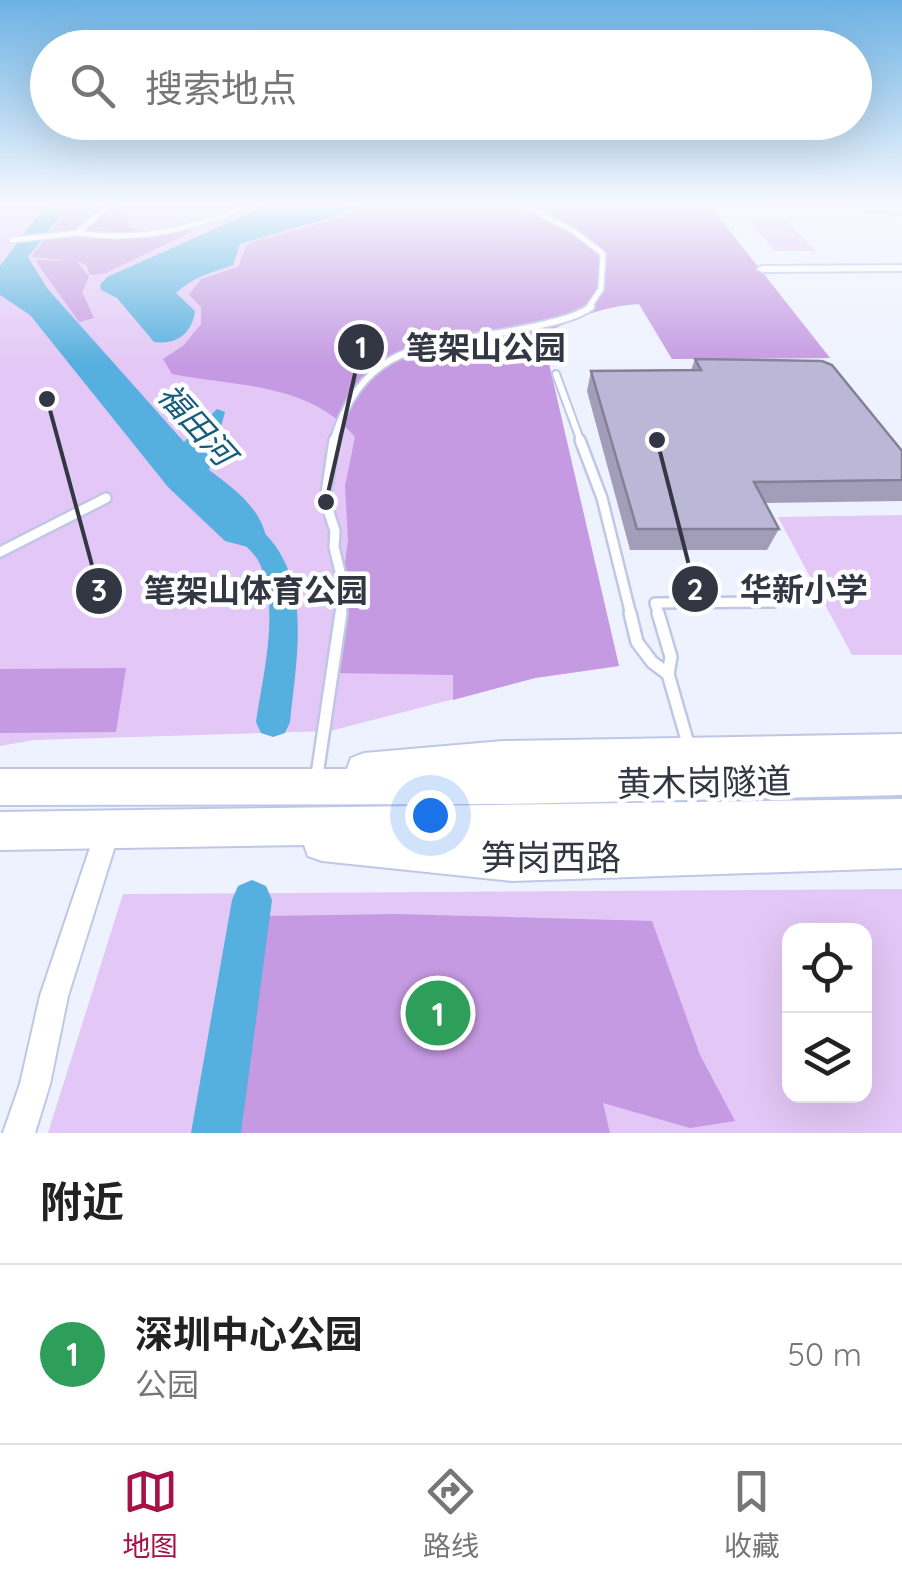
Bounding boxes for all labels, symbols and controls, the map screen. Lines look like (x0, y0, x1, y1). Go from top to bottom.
search box (30, 30, 872, 140)
icon: search (65, 58, 120, 113)
text: 搜索地点 (145, 64, 297, 112)
callout: 笔架山公园 (336, 316, 586, 378)
text: 笔架山公园 (406, 327, 566, 367)
text: 1 (355, 328, 367, 366)
water label: 福田河 (150, 375, 248, 478)
callout: 华新小学 (670, 558, 888, 620)
callout: 笔架山体育公园 (74, 560, 388, 622)
text: 华新小学 (740, 569, 868, 609)
text: 笔架山体育公园 (144, 570, 368, 610)
text: 2 (686, 570, 704, 608)
text: 3 (91, 571, 107, 609)
street label: 黄木岗隧道 (616, 758, 792, 806)
your location (405, 790, 456, 841)
street label: 笋岗西路 (481, 835, 621, 879)
map controls (782, 923, 872, 1103)
button: locate (782, 923, 872, 1013)
pin: 1 (406, 976, 470, 1050)
button: layers (782, 1013, 872, 1103)
text: 附近 (40, 1175, 124, 1228)
text: 深圳中心公园 (135, 1310, 363, 1358)
text: 1 (66, 1334, 79, 1374)
text: 50 m (788, 1334, 862, 1374)
text: 公园 (135, 1364, 199, 1404)
tab: 地图 (122, 1464, 178, 1564)
tab: 路线 (423, 1464, 479, 1564)
tab: 收藏 (724, 1464, 780, 1564)

